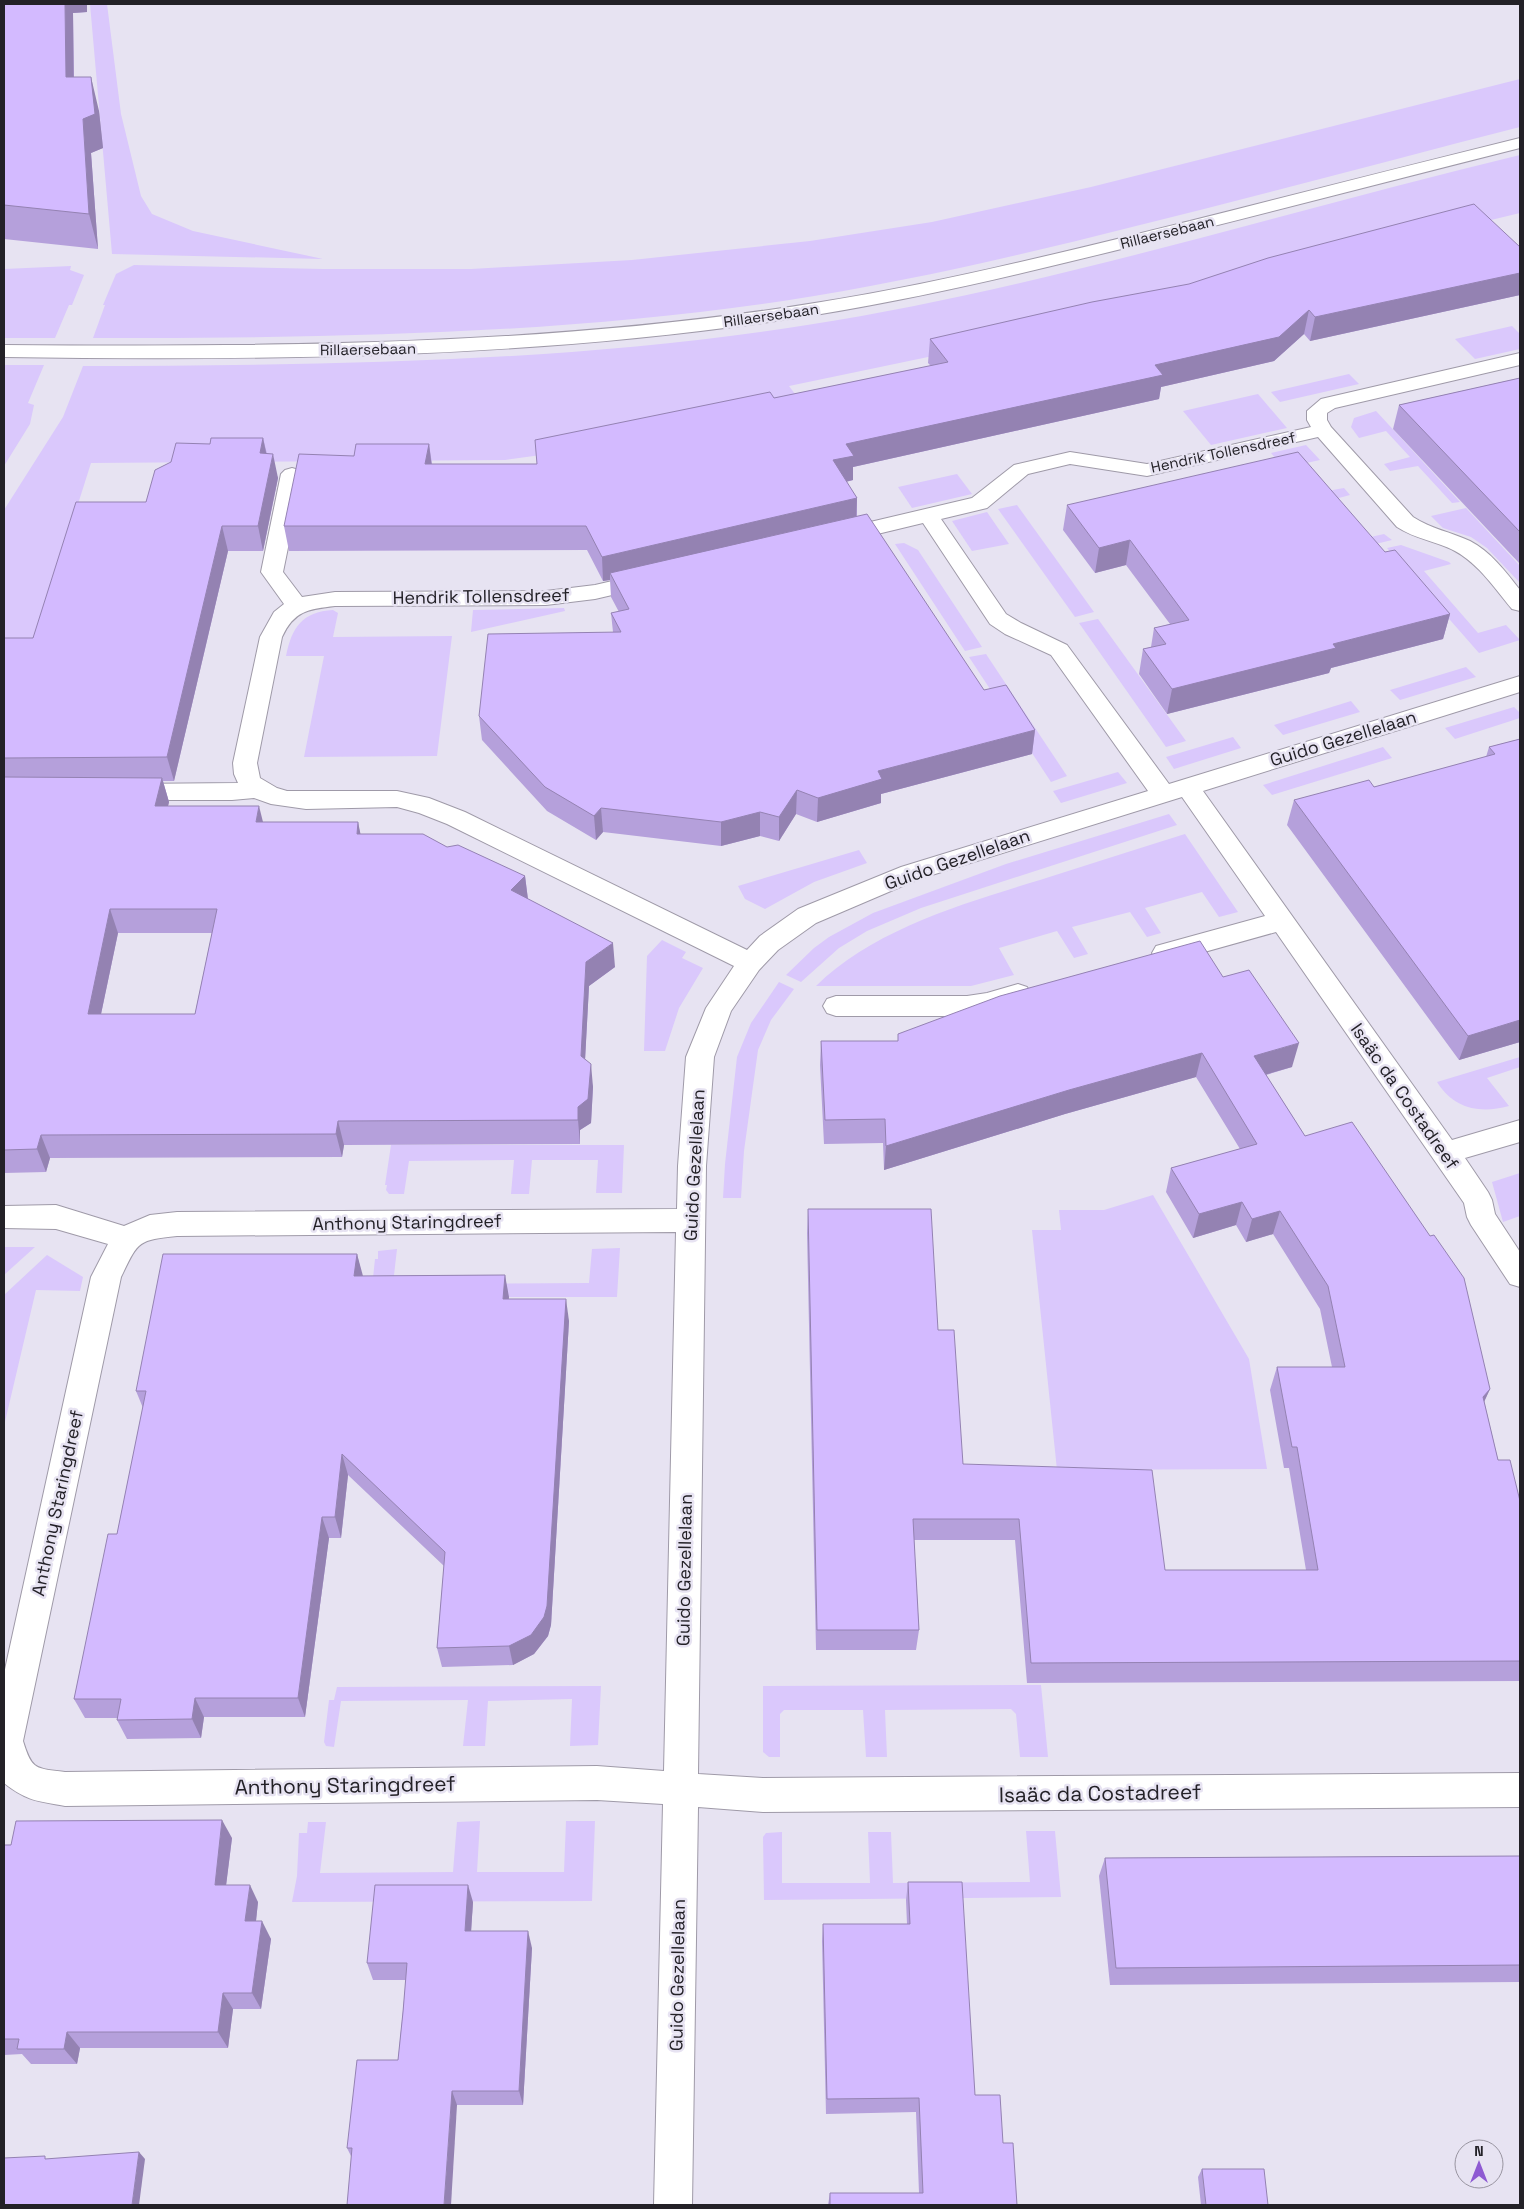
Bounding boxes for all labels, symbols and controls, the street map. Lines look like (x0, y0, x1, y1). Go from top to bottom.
street label: Rillaersebaan (1118, 211, 1216, 253)
street label: Rillaersebaan (722, 299, 820, 331)
street label: Rillaersebaan (320, 339, 416, 359)
street label: Hendrik Tollensdreef (1149, 427, 1297, 477)
street label: Hendrik Tollensdreef (392, 583, 570, 609)
street label: Guido Gezellelaan (1267, 705, 1419, 771)
street label: Guido Gezellelaan (881, 823, 1033, 895)
street label: Isaäc da Costadreef (1346, 1018, 1464, 1174)
street label: Guido Gezellelaan (679, 1088, 709, 1242)
street label: Anthony Staringdreef (312, 1209, 502, 1235)
street label: Anthony Staringdreef (26, 1408, 88, 1598)
street label: Guido Gezellelaan (671, 1494, 697, 1646)
street label: Anthony Staringdreef (234, 1770, 456, 1800)
street label: Isaäc da Costadreef (999, 1778, 1201, 1808)
street label: Guido Gezellelaan (664, 1899, 690, 2051)
north arrow (1454, 2139, 1504, 2189)
text: N (1474, 2142, 1484, 2160)

